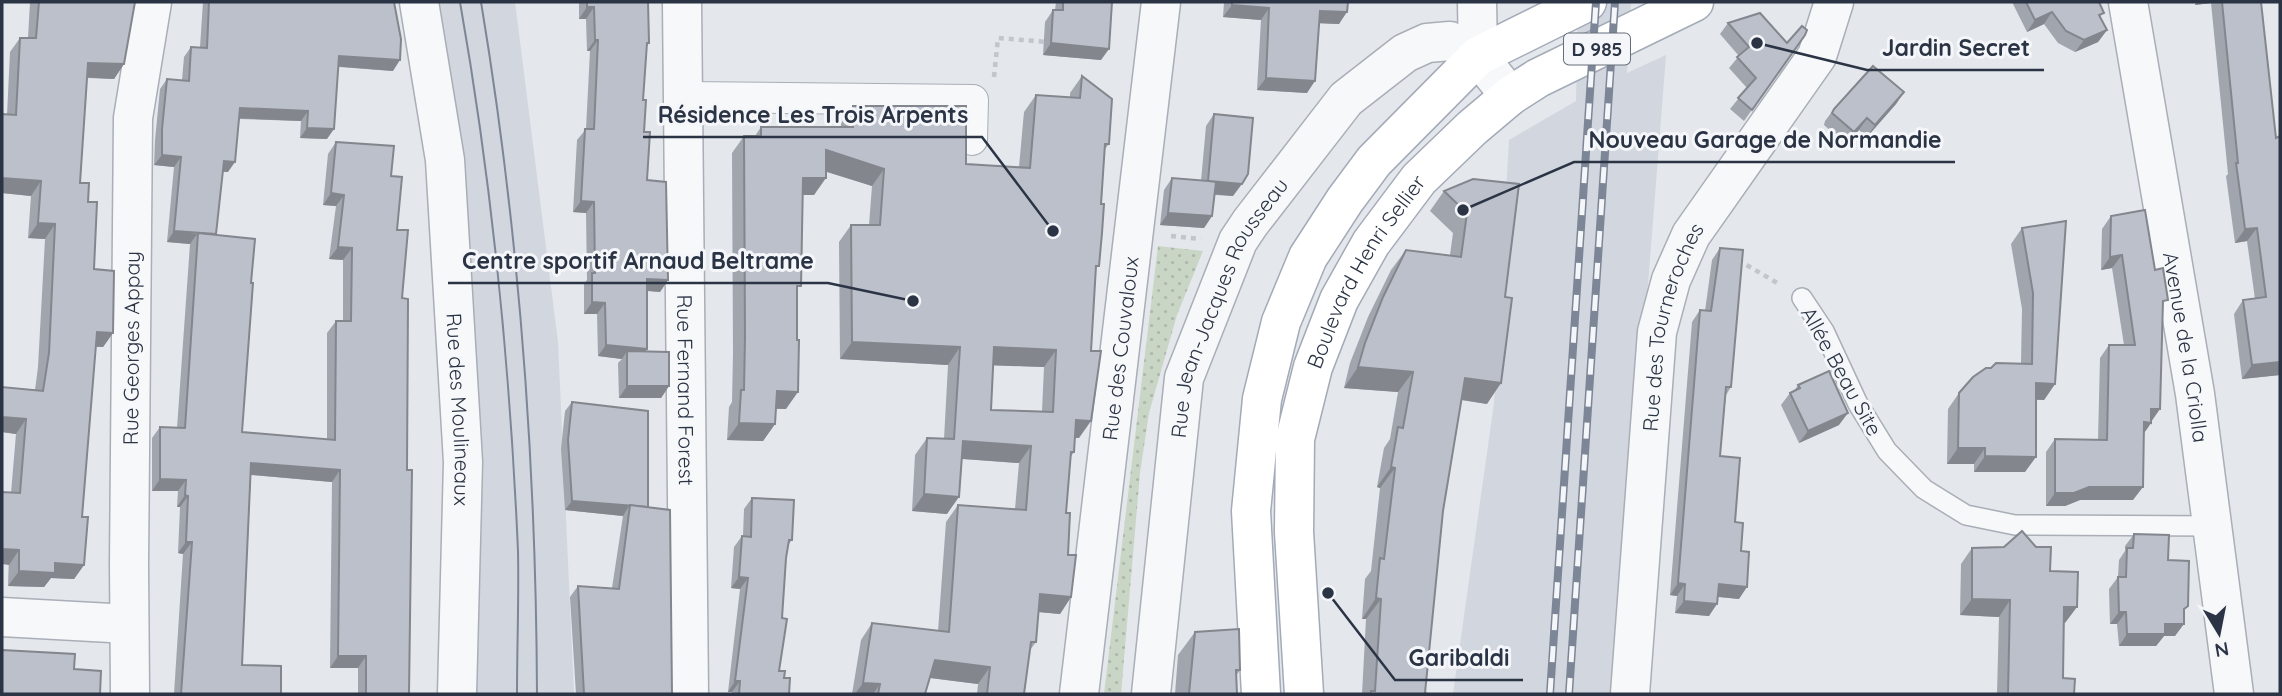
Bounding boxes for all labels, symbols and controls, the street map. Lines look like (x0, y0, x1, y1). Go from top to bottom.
callout: Jardin Secret (1867, 26, 2044, 70)
text: Jardin Secret (1882, 33, 2030, 62)
road number: D 985 (1564, 34, 1630, 64)
callout: Résidence Les Trois Arpents (643, 93, 982, 137)
text: Résidence Les Trois Arpents (658, 100, 968, 129)
callout: Nouveau Garage de Normandie (1574, 118, 1955, 162)
text: Nouveau Garage de Normandie (1588, 125, 1942, 154)
street label: Boulevard Henri Sellier (1301, 169, 1431, 372)
street label: Rue Jean-Jacques Rousseau (1165, 172, 1293, 439)
street label: Rue des Tourneroches (1637, 217, 1709, 432)
callout: Centre sportif Arnaud Beltrame (448, 239, 828, 283)
text: Centre sportif Arnaud Beltrame (462, 246, 814, 275)
street label: Avenue de la Criolla (2158, 250, 2214, 444)
street label: Rue Georges Appay (117, 251, 145, 445)
street label: Rue des Couvaloux (1096, 255, 1144, 442)
street label: Rue Fernand Forest (672, 294, 700, 486)
street label: Allée Beau Site (1796, 302, 1888, 440)
street label: Rue des Moulineaux (441, 312, 476, 507)
north arrow (2184, 598, 2254, 668)
callout: Garibaldi (1395, 636, 1523, 680)
text: N (2213, 637, 2231, 663)
text: Garibaldi (1409, 643, 1509, 672)

